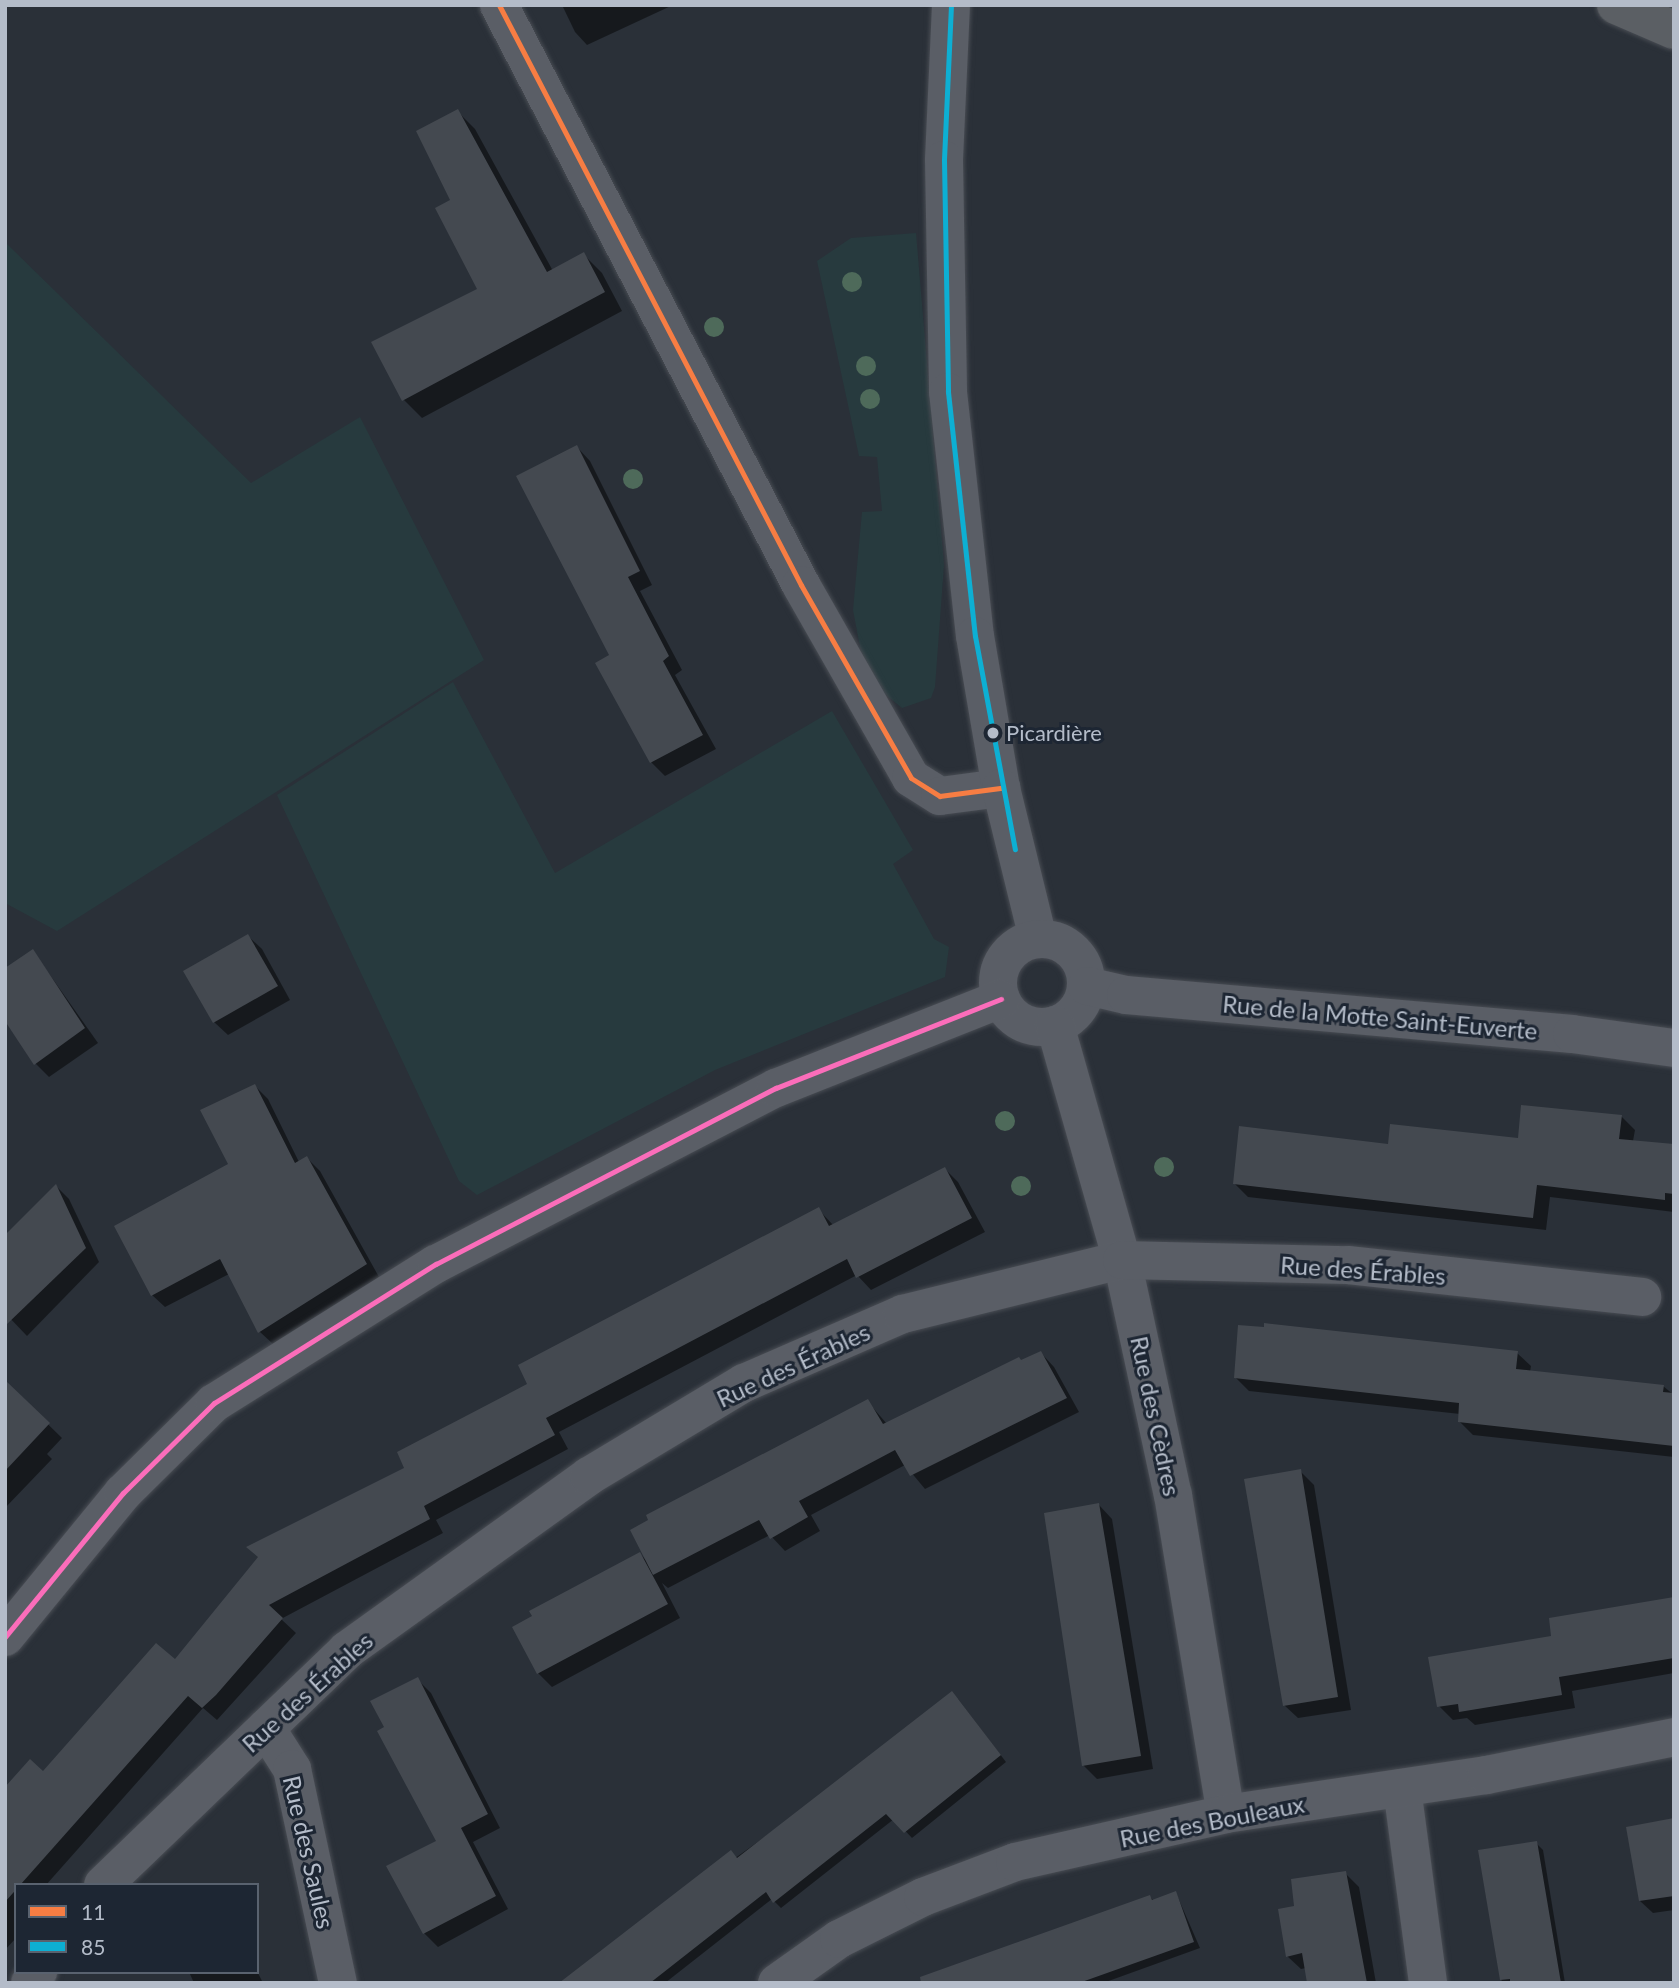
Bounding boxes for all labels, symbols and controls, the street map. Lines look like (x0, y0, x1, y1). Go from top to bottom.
place label: Picardière (1006, 720, 1102, 746)
marker: Picardière (986, 726, 1000, 740)
street label: Rue de la Motte Saint-Euverte (1221, 989, 1539, 1045)
street label: Rue des Érables (1279, 1250, 1447, 1290)
street label: Rue des Érables (712, 1317, 874, 1413)
street label: Rue des Cèdres (1125, 1333, 1187, 1499)
street label: Rue des Érables (236, 1626, 378, 1758)
street label: Rue des Saules (277, 1773, 341, 1931)
street label: Rue des Bouleaux (1117, 1789, 1307, 1853)
legend (14, 1883, 259, 1974)
text: 11 (81, 1899, 105, 1924)
text: 85 (81, 1934, 105, 1959)

